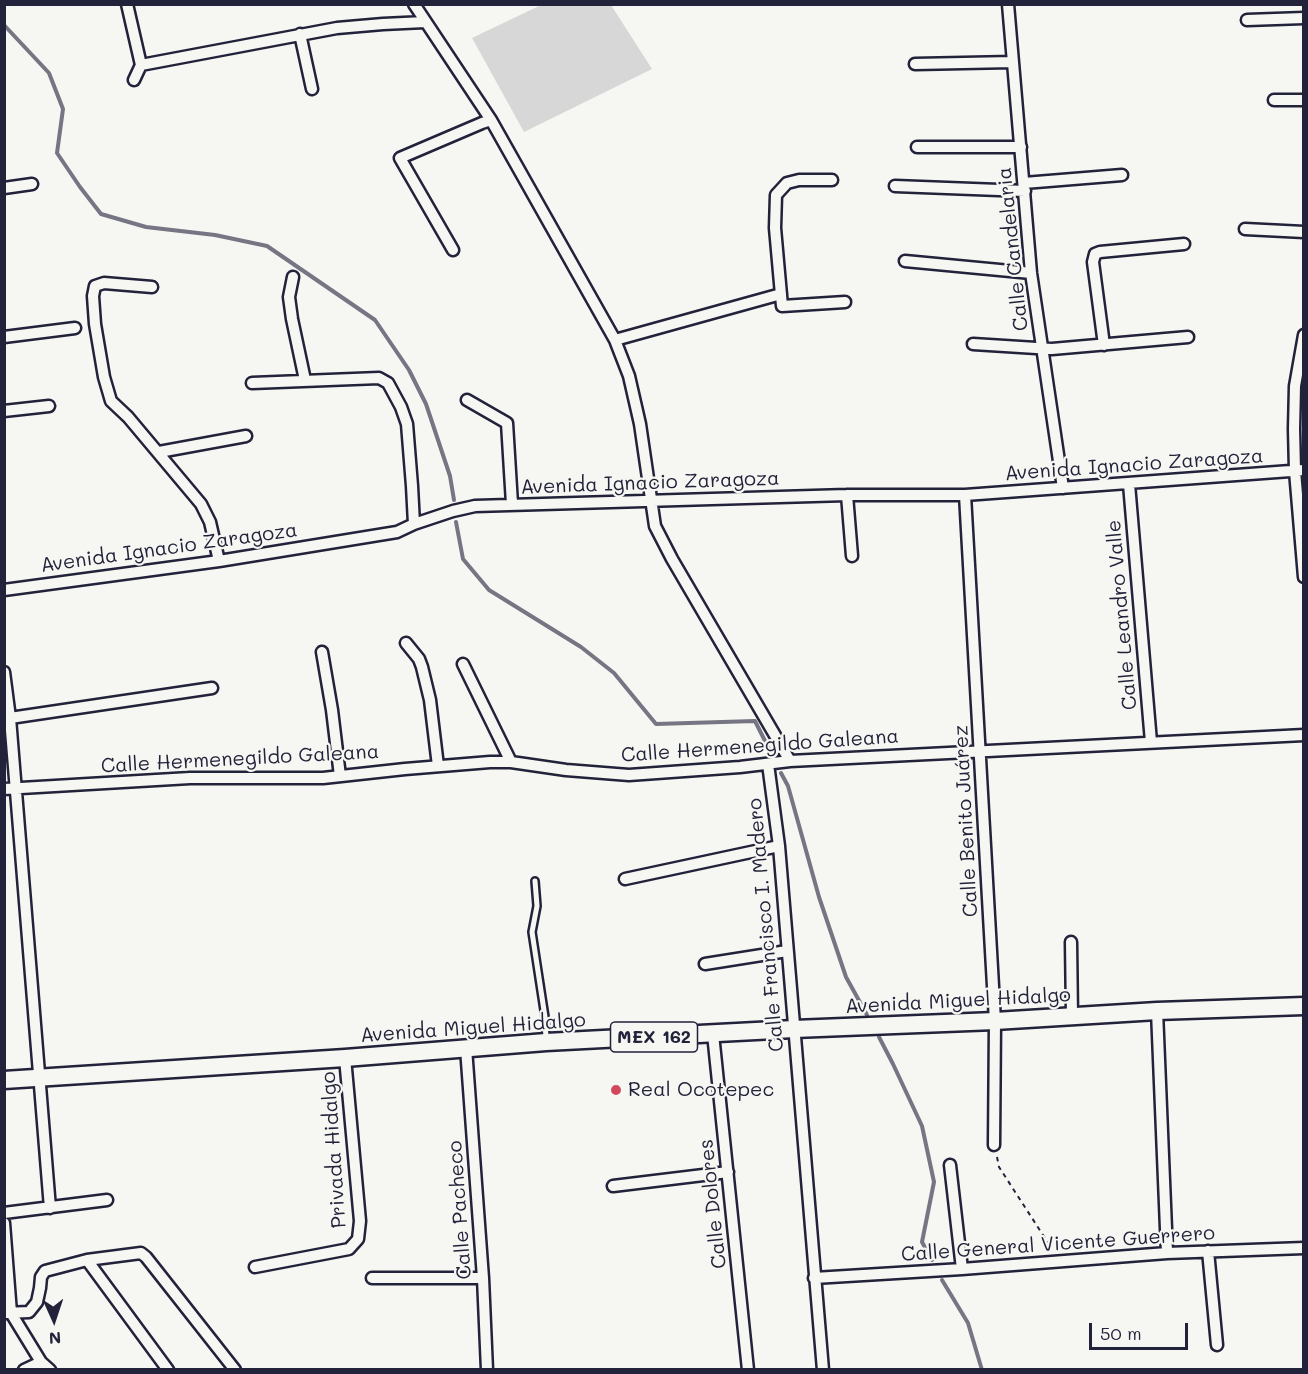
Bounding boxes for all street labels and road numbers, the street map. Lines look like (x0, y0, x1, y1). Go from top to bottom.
street label: Calle Candelaria (992, 166, 1034, 332)
street label: Avenida Ignacio Zaragoza (1004, 444, 1264, 486)
street label: Avenida Ignacio Zaragoza (520, 466, 780, 500)
street label: Avenida Ignacio Zaragoza (39, 518, 299, 578)
street label: Calle Leandro Valle (1102, 519, 1142, 711)
street label: Calle Hermenegildo Galeana (620, 724, 900, 768)
street label: Calle Benito Juárez (949, 724, 983, 918)
street label: Calle Hermenegildo Galeana (100, 740, 380, 778)
street label: Calle Francisco I. Madero (743, 797, 789, 1053)
street label: Avenida Miguel Hidalgo (845, 983, 1071, 1019)
street label: Avenida Miguel Hidalgo (359, 1008, 587, 1048)
road number: MEX 162 (610, 1022, 698, 1052)
street label: Privada Hidalgo (317, 1071, 351, 1229)
street label: Calle Dolores (694, 1138, 732, 1270)
street label: Calle Pacheco (443, 1140, 477, 1280)
street label: Calle General Vicente Guerrero (900, 1221, 1216, 1267)

